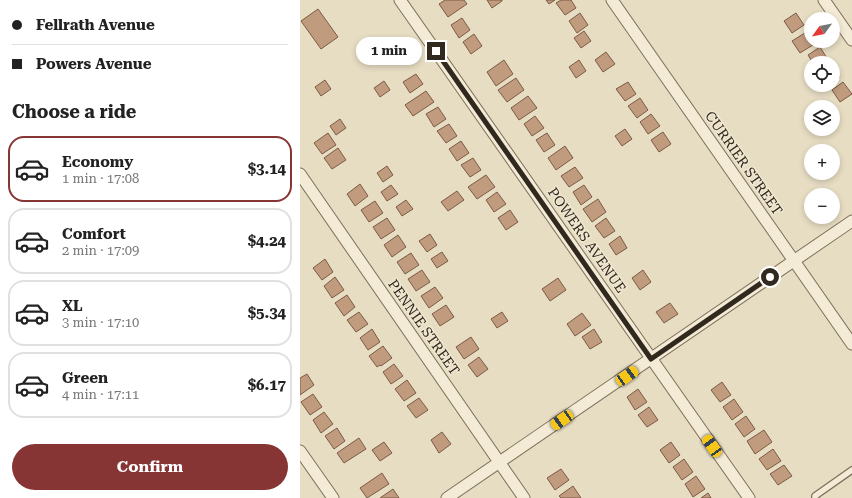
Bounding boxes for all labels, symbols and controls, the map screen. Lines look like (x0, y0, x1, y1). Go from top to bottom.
north arrow (804, 12, 840, 48)
map controls (804, 12, 840, 224)
text: Fellrath Avenue (36, 16, 155, 34)
callout: 1 min (356, 37, 422, 65)
route end (427, 42, 445, 60)
text: 1 min (371, 43, 407, 58)
text: Powers Avenue (36, 55, 152, 73)
button: locate (804, 56, 840, 92)
button: layers (804, 100, 840, 136)
text: Choose a ride (12, 101, 136, 122)
street label: CURRIER STREET (702, 108, 786, 218)
button: + (804, 144, 840, 180)
icon: car (14, 151, 50, 187)
text: Economy (62, 153, 133, 171)
text: $3.14 (248, 160, 286, 178)
text: 1 min · 17:08 (62, 171, 139, 186)
street label: POWERS AVENUE (545, 184, 629, 296)
button: − (804, 188, 840, 224)
icon: car (14, 223, 50, 259)
text: Comfort (62, 225, 126, 243)
text: $4.24 (248, 232, 286, 250)
text: 2 min · 17:09 (62, 243, 139, 258)
route start (761, 268, 779, 286)
street label: PENNIE STREET (385, 276, 463, 378)
icon: car (14, 295, 50, 331)
text: XL (62, 297, 83, 315)
text: $5.34 (248, 304, 286, 322)
text: 3 min · 17:10 (62, 315, 139, 330)
car (614, 364, 640, 388)
icon: car (14, 367, 50, 403)
text: Green (62, 369, 108, 387)
text: $6.17 (248, 376, 286, 394)
text: 4 min · 17:11 (62, 387, 139, 402)
car (549, 408, 575, 432)
car (700, 433, 724, 459)
button: Confirm (12, 444, 288, 490)

